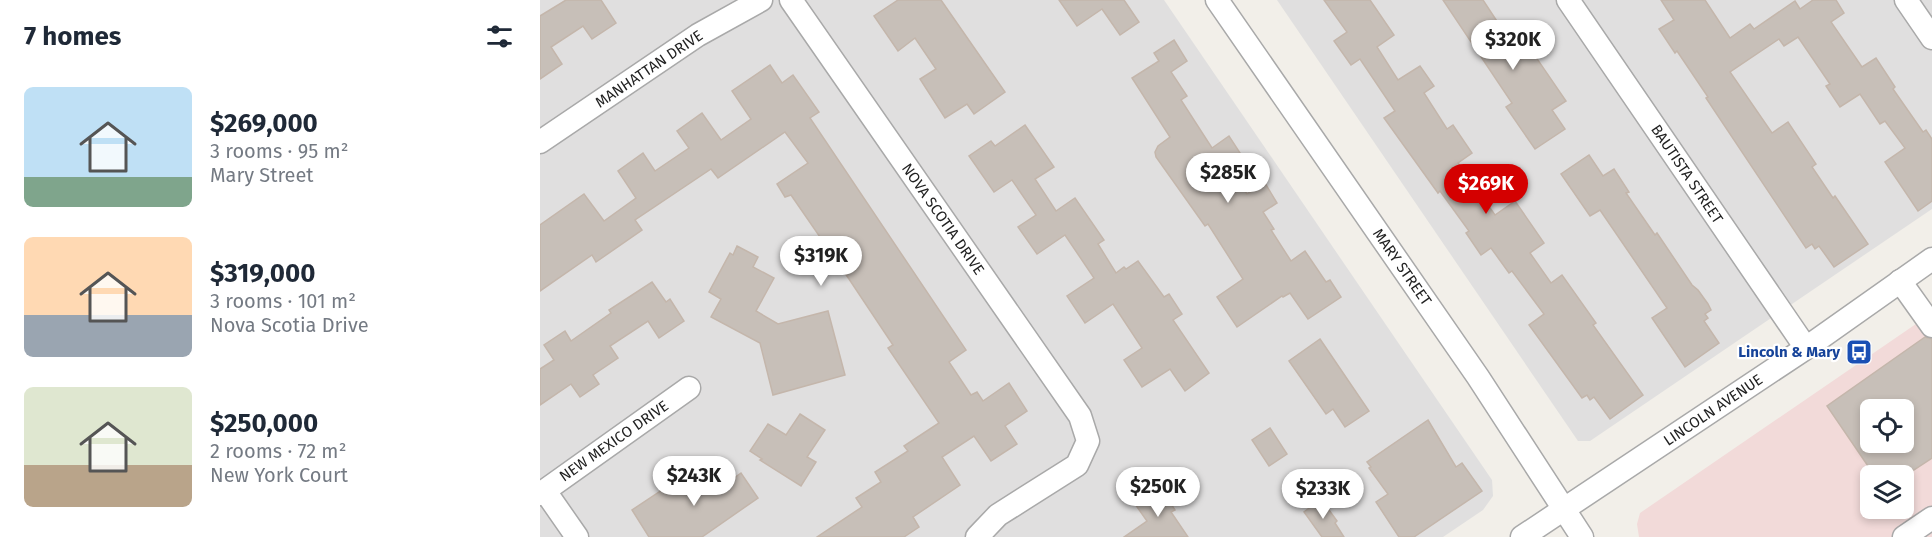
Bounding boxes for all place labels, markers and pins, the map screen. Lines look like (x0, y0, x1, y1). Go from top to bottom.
pin: $320K (1471, 20, 1555, 71)
pin: $285K (1186, 153, 1270, 204)
pin: $269K (1444, 164, 1528, 215)
pin: $319K (779, 236, 863, 287)
bus stop icon: Lincoln & Mary (1844, 337, 1874, 367)
place label: Lincoln & Mary (1738, 343, 1840, 361)
pin: $243K (652, 456, 736, 507)
pin: $250K (1116, 467, 1200, 518)
pin: $233K (1281, 469, 1365, 520)

